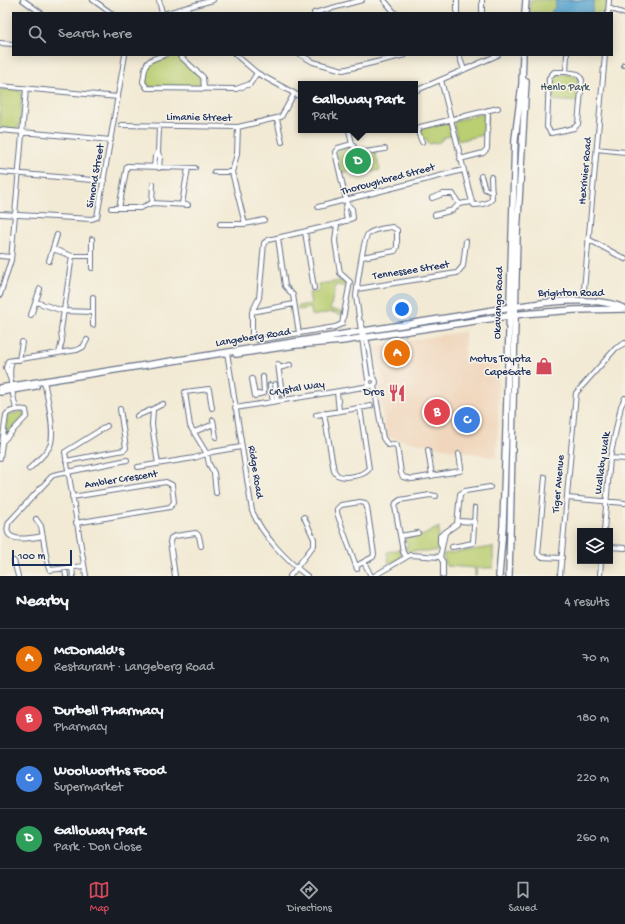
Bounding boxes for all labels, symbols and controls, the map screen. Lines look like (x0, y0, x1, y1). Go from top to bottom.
search box (12, 12, 613, 56)
icon: search (26, 23, 48, 45)
text: Search here (58, 25, 132, 43)
popup (298, 81, 418, 133)
park label: Henlo Park (541, 82, 591, 94)
text: Galloway Park (312, 91, 404, 109)
text: Park (312, 109, 337, 124)
street label: Limanie Street (166, 111, 233, 125)
street label: Hexrivier Road (577, 135, 595, 205)
street label: Simond Street (84, 142, 108, 209)
pin: D (345, 146, 371, 176)
street label: Thoroughbred Street (339, 161, 438, 199)
street label: Tennessee Street (371, 259, 452, 283)
street label: Okavango Road (492, 265, 506, 339)
street label: Brighton Road (537, 288, 606, 300)
your location (392, 299, 412, 319)
street label: Langeberg Road (215, 326, 293, 350)
pin: A (384, 338, 410, 368)
place label: Motus Toyota CapeGate (470, 354, 532, 379)
shop icon: Motus Toyota CapeGate (534, 356, 554, 376)
street label: Crystal Way (268, 379, 326, 399)
restaurant icon: Dros (387, 383, 407, 403)
place label: Dros (362, 387, 385, 399)
pin: B (424, 397, 450, 427)
pin: C (454, 405, 480, 435)
street label: Wallaby Walk (593, 430, 613, 495)
street label: Ridge Road (245, 445, 265, 501)
street label: Tiger Avenue (550, 454, 568, 514)
street label: Ambler Crescent (84, 468, 160, 492)
map controls (577, 528, 613, 564)
button: layers (577, 528, 613, 564)
scale bar (12, 548, 72, 567)
text: 100 m (18, 551, 45, 563)
text: Nearby (16, 592, 69, 612)
text: 4 results (565, 595, 609, 610)
text: McDonald's (54, 642, 124, 660)
text: A (25, 651, 33, 666)
text: 70 m (583, 651, 609, 666)
text: Restaurant · Langeberg Road (54, 660, 214, 675)
text: Durbell Pharmacy (54, 702, 163, 720)
text: B (26, 711, 32, 726)
text: 180 m (577, 711, 609, 726)
text: Pharmacy (54, 720, 107, 735)
text: Woolworths Food (54, 762, 166, 780)
text: C (25, 771, 33, 786)
text: 220 m (577, 771, 609, 786)
text: Supermarket (54, 780, 123, 795)
text: Galloway Park (54, 822, 146, 840)
text: D (25, 831, 33, 846)
text: 260 m (576, 831, 609, 846)
text: Park · Don Close (54, 840, 142, 855)
tab: Map (88, 879, 110, 915)
tab: Directions (287, 879, 332, 915)
tab: Saved (508, 879, 537, 915)

